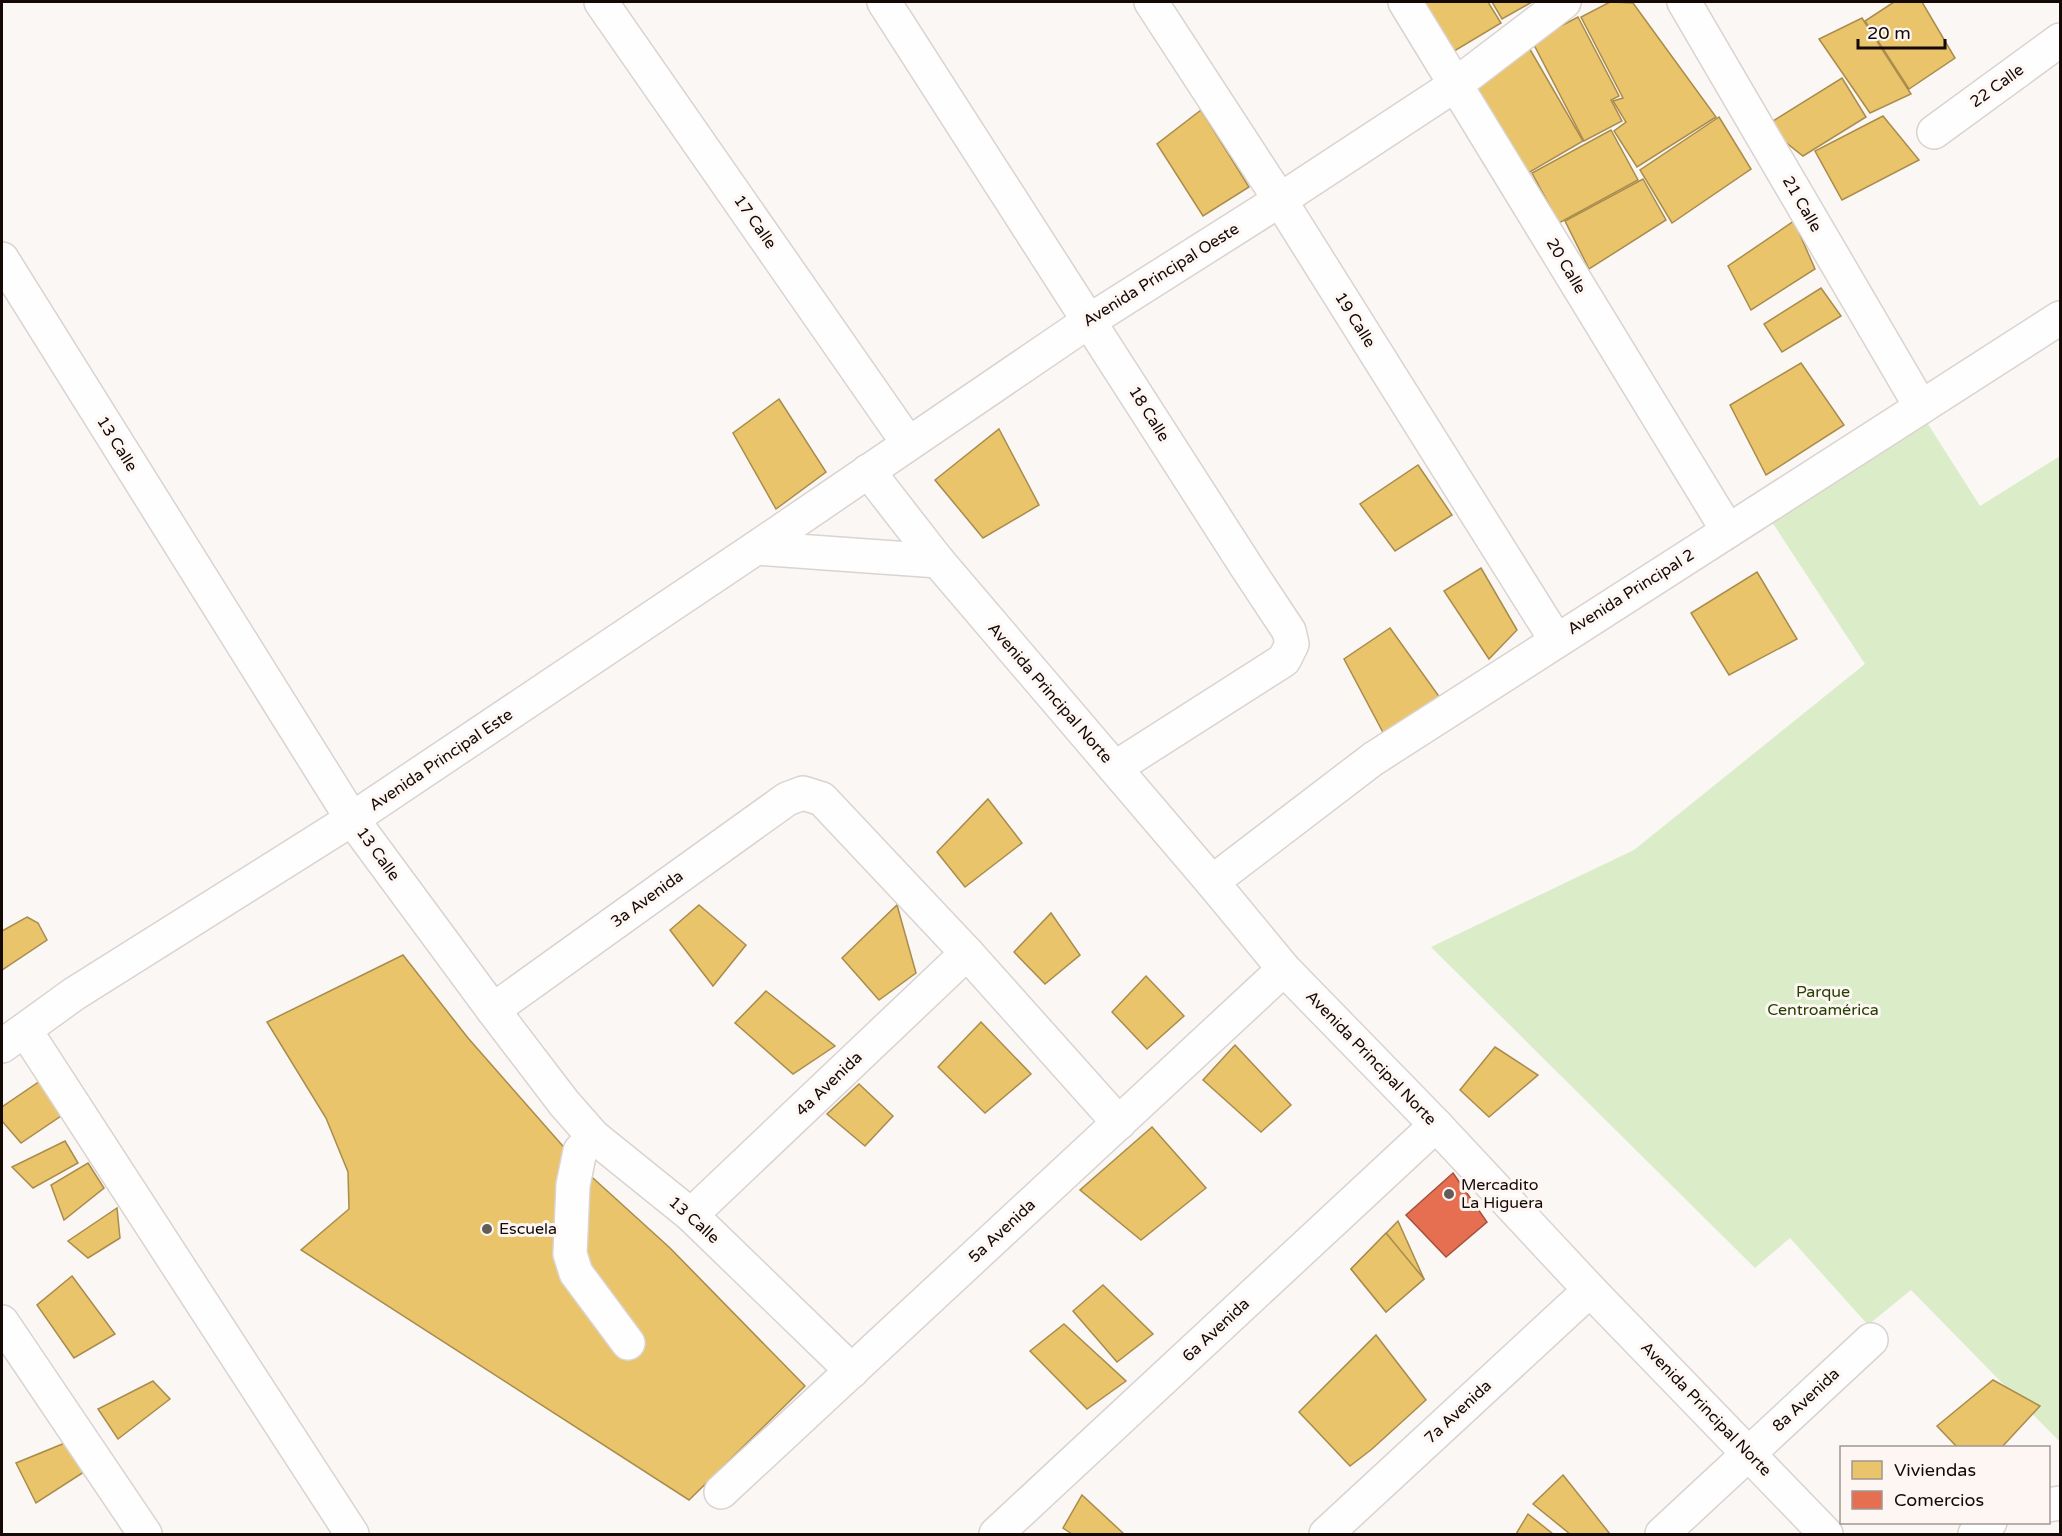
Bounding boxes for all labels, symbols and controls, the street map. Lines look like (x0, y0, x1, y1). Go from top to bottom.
scale bar (1858, 12, 1945, 50)
text: 20 m (1867, 22, 1911, 44)
street label: 22 Calle (1966, 60, 2028, 112)
street label: 21 Calle (1778, 172, 1826, 236)
street label: 17 Calle (729, 191, 781, 253)
street label: Avenida Principal Oeste (1079, 219, 1243, 331)
street label: 20 Calle (1542, 235, 1590, 297)
street label: 19 Calle (1330, 289, 1380, 351)
street label: 18 Calle (1124, 383, 1174, 445)
street label: 13 Calle (92, 413, 142, 475)
street label: Avenida Principal 2 (1564, 545, 1698, 639)
street label: Avenida Principal Norte (984, 619, 1116, 767)
street label: Avenida Principal Este (365, 705, 517, 815)
street label: 13 Calle (352, 823, 404, 885)
street label: 3a Avenida (607, 866, 687, 932)
park label: Parque Centroamérica (1767, 982, 1879, 1020)
street label: Avenida Principal Norte (1301, 986, 1441, 1130)
street label: 4a Avenida (792, 1047, 866, 1121)
place label: Mercadito La Higuera (1461, 1175, 1543, 1213)
marker: Mercadito La Higuera (1442, 1187, 1456, 1201)
street label: 13 Calle (664, 1192, 724, 1248)
street label: 5a Avenida (964, 1195, 1040, 1267)
place label: Escuela (499, 1219, 557, 1239)
marker: Escuela (480, 1222, 494, 1236)
street label: 6a Avenida (1178, 1294, 1254, 1366)
street label: Avenida Principal Norte (1636, 1337, 1776, 1481)
street label: 8a Avenida (1768, 1364, 1844, 1436)
street label: 7a Avenida (1420, 1376, 1496, 1448)
legend (1840, 1446, 2050, 1524)
text: Viviendas (1894, 1459, 1976, 1481)
text: Comercios (1894, 1489, 1984, 1511)

